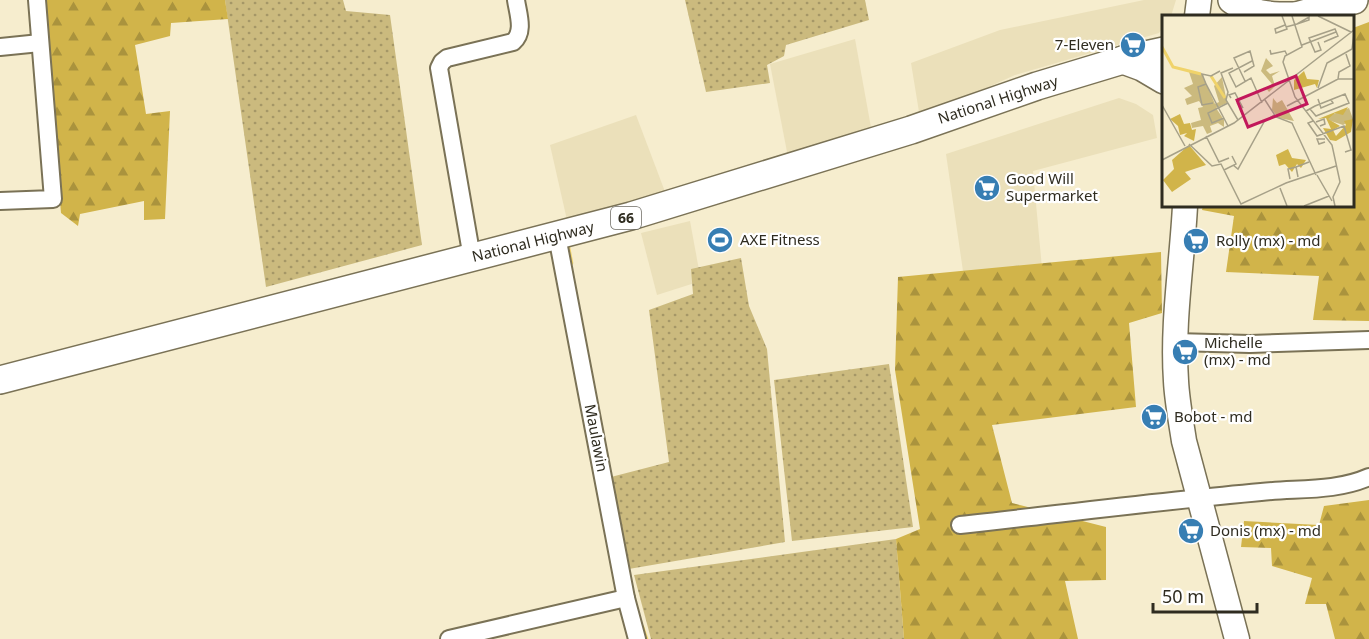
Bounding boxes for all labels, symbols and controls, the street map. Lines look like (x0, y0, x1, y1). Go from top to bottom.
inset map (1162, 15, 1354, 207)
supermarket icon: 7-Eleven (1118, 30, 1148, 60)
place label: 7-Eleven (1055, 34, 1114, 54)
street label: National Highway (935, 70, 1061, 128)
place label: Good Will Supermarket (1006, 168, 1098, 205)
supermarket icon: Good Will Supermarket (972, 173, 1002, 203)
road number: 66 (611, 207, 641, 229)
street label: National Highway (470, 216, 596, 266)
sports icon: AXE Fitness (705, 225, 735, 255)
supermarket icon: Rolly (mx) - md (1181, 226, 1211, 256)
place label: AXE Fitness (740, 229, 820, 249)
place label: Rolly (mx) - md (1216, 230, 1321, 250)
place label: Michelle (mx) - md (1204, 332, 1271, 369)
supermarket icon: Michelle (mx) - md (1170, 337, 1200, 367)
street label: Maulawin (581, 402, 613, 473)
supermarket icon: Bobot - md (1139, 402, 1169, 432)
place label: Bobot - md (1174, 406, 1252, 426)
supermarket icon: Donis (mx) - md (1176, 516, 1206, 546)
place label: Donis (mx) - md (1210, 520, 1321, 540)
scale bar (1153, 576, 1256, 614)
text: 50 m (1162, 584, 1204, 608)

